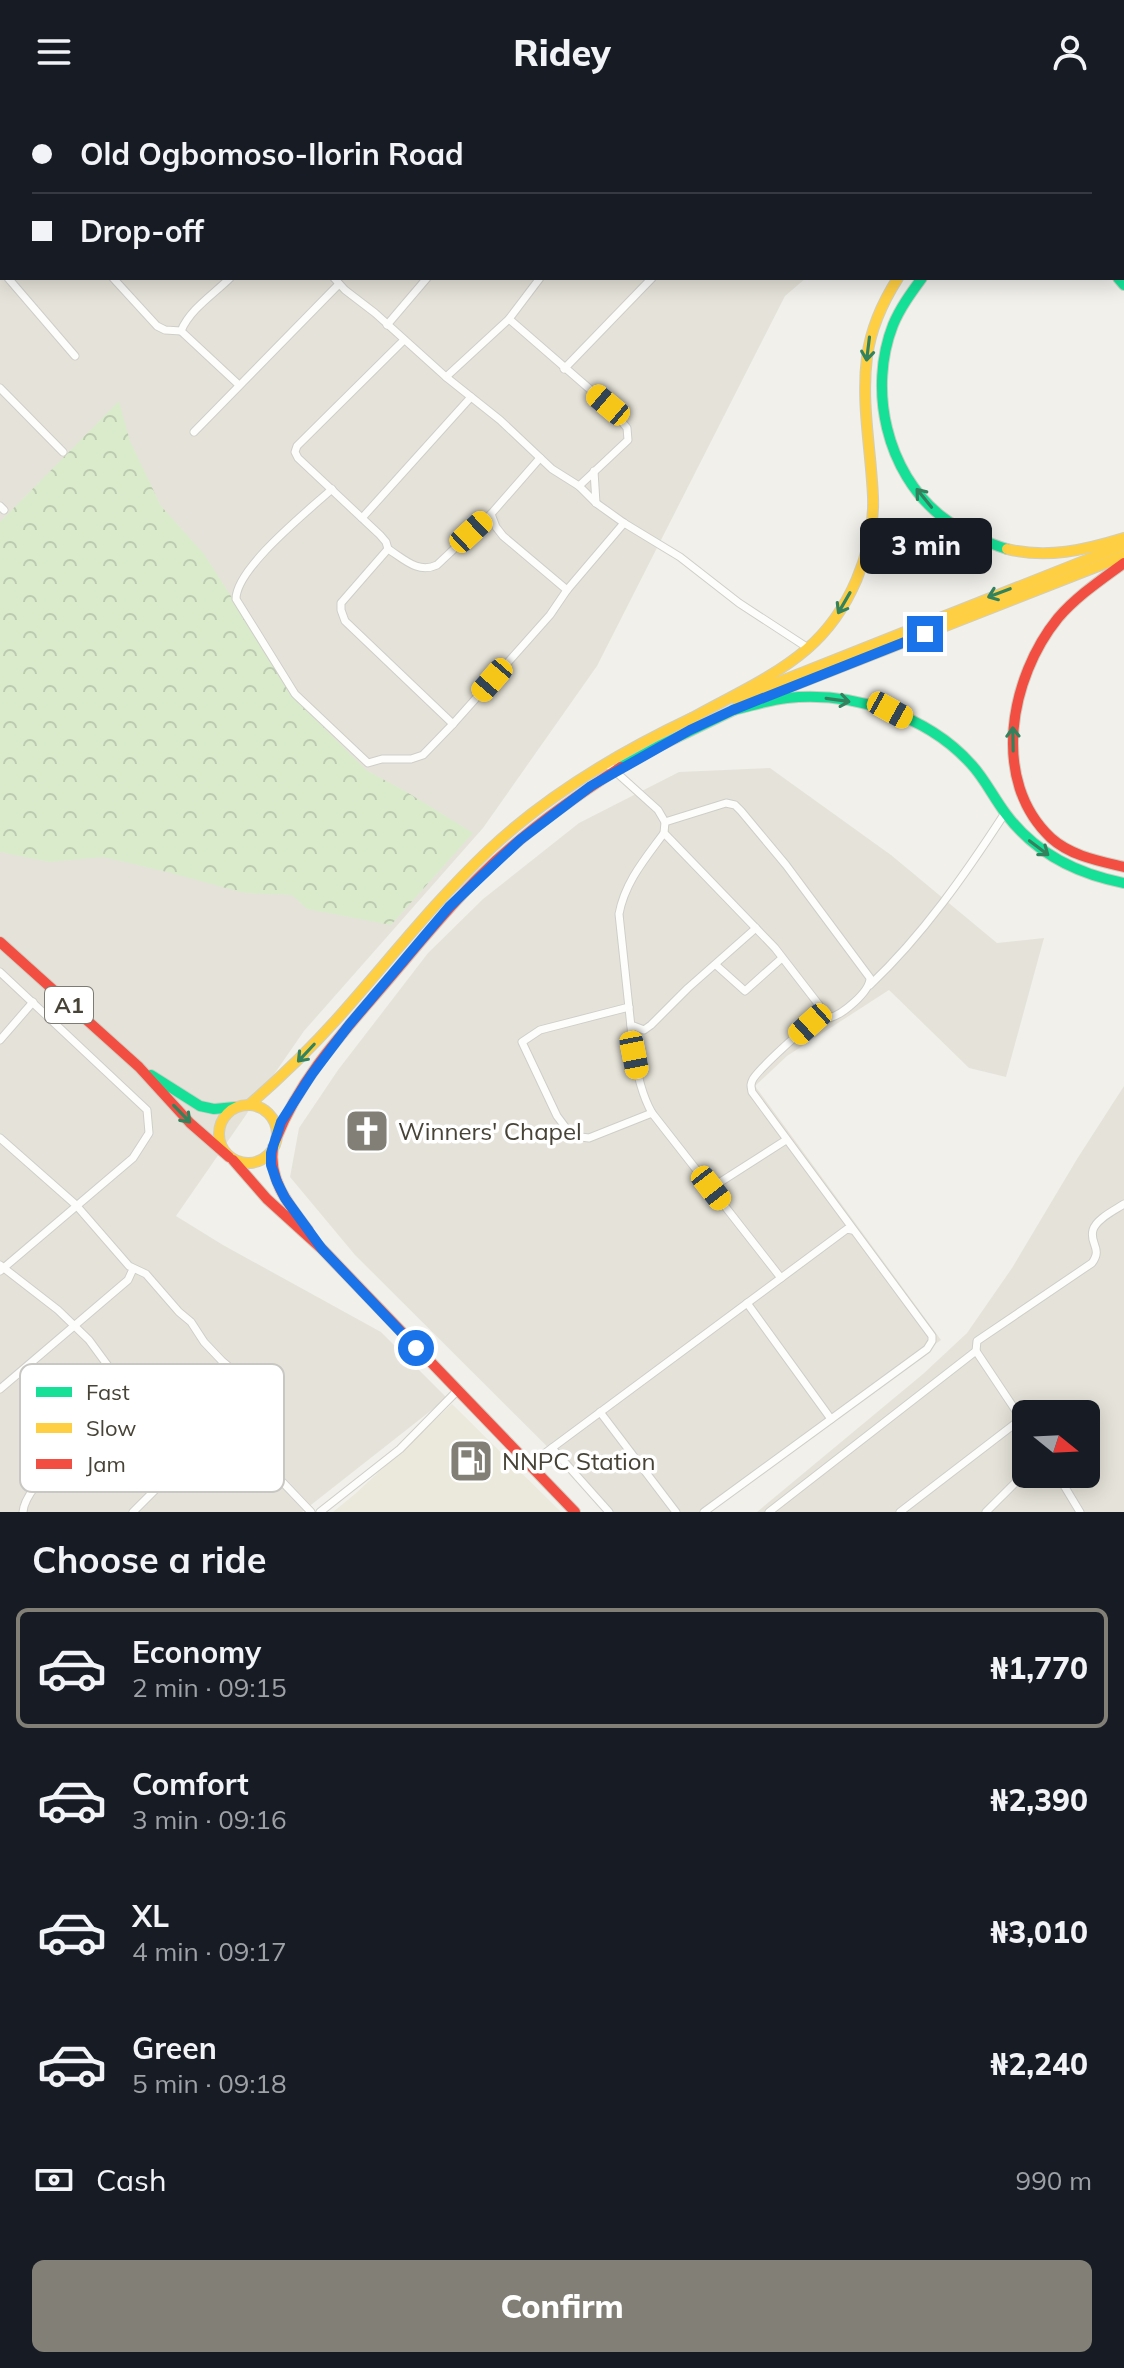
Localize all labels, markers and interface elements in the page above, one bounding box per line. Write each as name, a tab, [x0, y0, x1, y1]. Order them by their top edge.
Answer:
icon: menu	[32, 30, 76, 74]
text: Ridey	[513, 30, 611, 75]
icon: person	[1048, 30, 1092, 74]
text: Old Ogbomoso-Ilorin Road	[80, 135, 464, 173]
text: Drop-off	[80, 212, 204, 250]
one-way arrow	[860, 336, 875, 361]
car	[582, 380, 634, 430]
one-way arrow	[915, 488, 933, 509]
car	[445, 507, 497, 557]
callout: 3 min	[859, 518, 991, 574]
text: 3 min	[891, 529, 961, 562]
one-way arrow	[987, 587, 1012, 602]
one-way arrow	[836, 591, 852, 614]
route end	[907, 616, 943, 652]
car	[467, 654, 517, 706]
car	[863, 688, 917, 732]
one-way arrow	[824, 693, 850, 708]
one-way arrow	[1006, 726, 1021, 753]
one-way arrow	[1028, 839, 1049, 856]
road number: A1	[45, 987, 93, 1023]
car	[784, 999, 836, 1049]
car	[618, 1029, 650, 1081]
one-way arrow	[296, 1043, 315, 1063]
one-way arrow	[172, 1104, 191, 1123]
church icon: Winners' Chapel	[343, 1107, 391, 1155]
place label: Winners' Chapel	[398, 1116, 582, 1146]
car	[687, 1162, 735, 1214]
route start	[398, 1330, 434, 1366]
legend	[20, 1364, 284, 1492]
text: Fast	[86, 1378, 130, 1406]
north arrow	[1012, 1400, 1100, 1488]
map controls	[1012, 1400, 1100, 1488]
text: Slow	[86, 1414, 136, 1442]
fuel station icon: NNPC Station	[447, 1437, 495, 1485]
place label: NNPC Station	[502, 1446, 656, 1476]
text: Jam	[86, 1450, 126, 1478]
text: Choose a ride	[32, 1537, 266, 1582]
icon: car	[36, 1632, 108, 1704]
text: Economy	[132, 1633, 261, 1671]
text: ₦1,770	[990, 1649, 1088, 1687]
text: 2 min · 09:15	[132, 1671, 287, 1704]
icon: car	[36, 1764, 108, 1836]
text: Comfort	[132, 1765, 249, 1803]
text: ₦2,390	[990, 1781, 1088, 1819]
text: 3 min · 09:16	[132, 1803, 287, 1836]
icon: car	[36, 1896, 108, 1968]
text: XL	[132, 1897, 169, 1935]
text: ₦3,010	[990, 1913, 1088, 1951]
text: 4 min · 09:17	[132, 1935, 287, 1968]
icon: car	[36, 2028, 108, 2100]
text: Green	[132, 2029, 217, 2067]
text: ₦2,240	[990, 2045, 1088, 2083]
text: 5 min · 09:18	[132, 2067, 287, 2100]
icon: cash	[32, 2158, 76, 2202]
text: Cash	[96, 2161, 167, 2199]
text: 990 m	[1016, 2164, 1092, 2197]
button: Confirm	[32, 2260, 1092, 2352]

